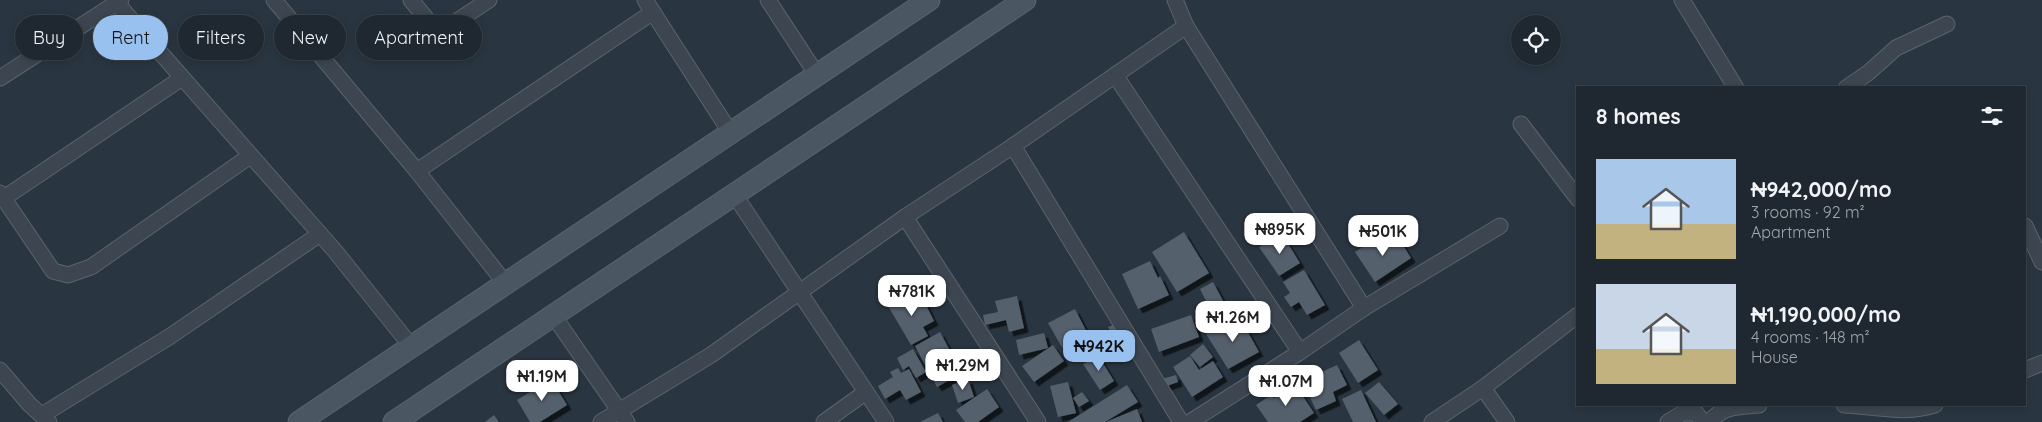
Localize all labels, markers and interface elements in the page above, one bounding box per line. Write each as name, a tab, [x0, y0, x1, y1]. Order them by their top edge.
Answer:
chip: Buy	[15, 15, 83, 60]
chip: Rent	[93, 15, 168, 60]
chip: Filters	[178, 15, 264, 60]
chip: New	[274, 15, 346, 60]
chip: Apartment	[356, 15, 482, 60]
map controls	[1511, 15, 1561, 65]
button: locate	[1511, 15, 1561, 65]
icon: filters	[1978, 102, 2006, 130]
text: 8 homes	[1596, 103, 1681, 129]
text: ₦942,000/mo	[1751, 176, 1892, 202]
icon: home	[1636, 179, 1696, 239]
text: 3 rooms · 92 m²	[1751, 202, 1865, 222]
pin: ₦895K	[1245, 212, 1315, 255]
pin: ₦501K	[1348, 214, 1418, 257]
text: ₦895K	[1255, 219, 1305, 239]
text: ₦501K	[1359, 221, 1407, 241]
text: Apartment	[1751, 222, 1831, 242]
pin: ₦781K	[877, 274, 947, 317]
text: ₦781K	[889, 281, 935, 301]
pin: ₦1.26M	[1192, 300, 1274, 343]
text: ₦1,190,000/mo	[1751, 301, 1901, 327]
icon: home	[1636, 304, 1696, 364]
text: ₦1.26M	[1206, 307, 1260, 327]
text: 4 rooms · 148 m²	[1751, 327, 1870, 347]
pin: ₦942K	[1064, 330, 1134, 372]
text: ₦942K	[1074, 336, 1124, 356]
text: House	[1751, 347, 1798, 367]
pin: ₦1.29M	[922, 348, 1004, 391]
text: ₦1.29M	[936, 355, 990, 375]
pin: ₦1.19M	[501, 360, 583, 402]
pin: ₦1.07M	[1245, 364, 1327, 407]
text: ₦1.19M	[517, 366, 567, 386]
text: ₦1.07M	[1259, 371, 1313, 391]

